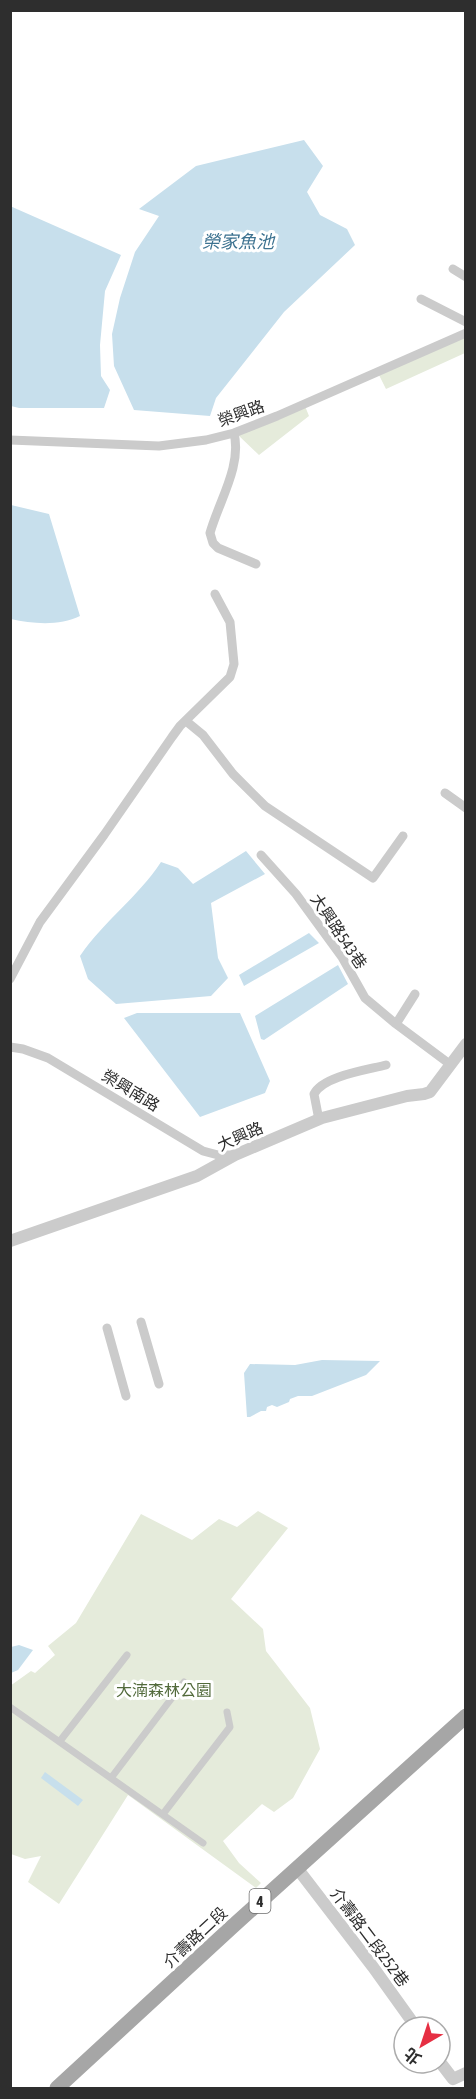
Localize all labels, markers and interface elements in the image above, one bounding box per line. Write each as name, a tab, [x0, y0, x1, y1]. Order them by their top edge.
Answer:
water label: 榮家魚池	[202, 231, 276, 252]
street label: 榮興路	[215, 396, 267, 430]
street label: 大興路543巷	[307, 890, 371, 972]
street label: 榮興南路	[99, 1066, 163, 1114]
street label: 大興路	[214, 1118, 266, 1154]
park label: 大湳森林公園	[116, 1681, 212, 1699]
street label: 介壽路二段252巷	[327, 1884, 413, 1990]
road number: 4	[250, 1889, 270, 1913]
street label: 介壽路二段	[160, 1903, 230, 1971]
north arrow	[392, 2015, 452, 2075]
text: 北	[401, 2045, 424, 2069]

